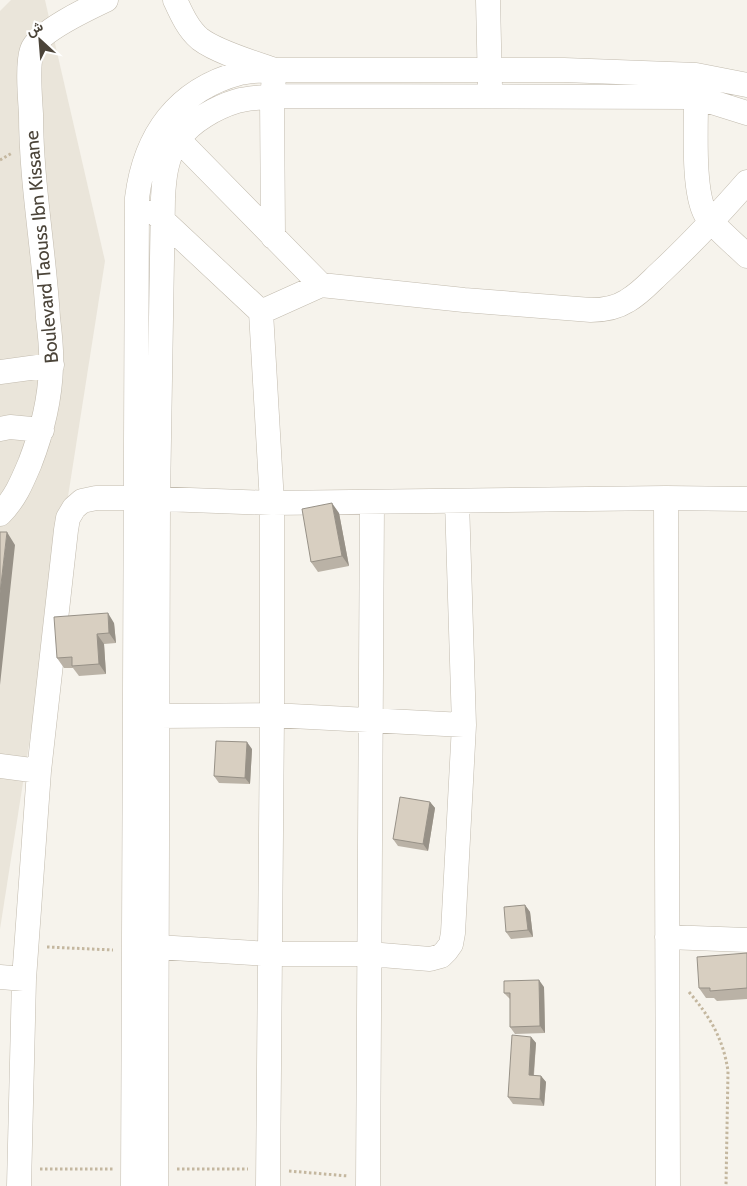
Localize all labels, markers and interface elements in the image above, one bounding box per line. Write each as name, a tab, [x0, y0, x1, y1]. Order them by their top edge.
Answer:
north arrow	[15, 15, 65, 65]
text: ش	[23, 16, 46, 40]
street label: Boulevard Taouss Ibn Kissane	[20, 129, 63, 364]

